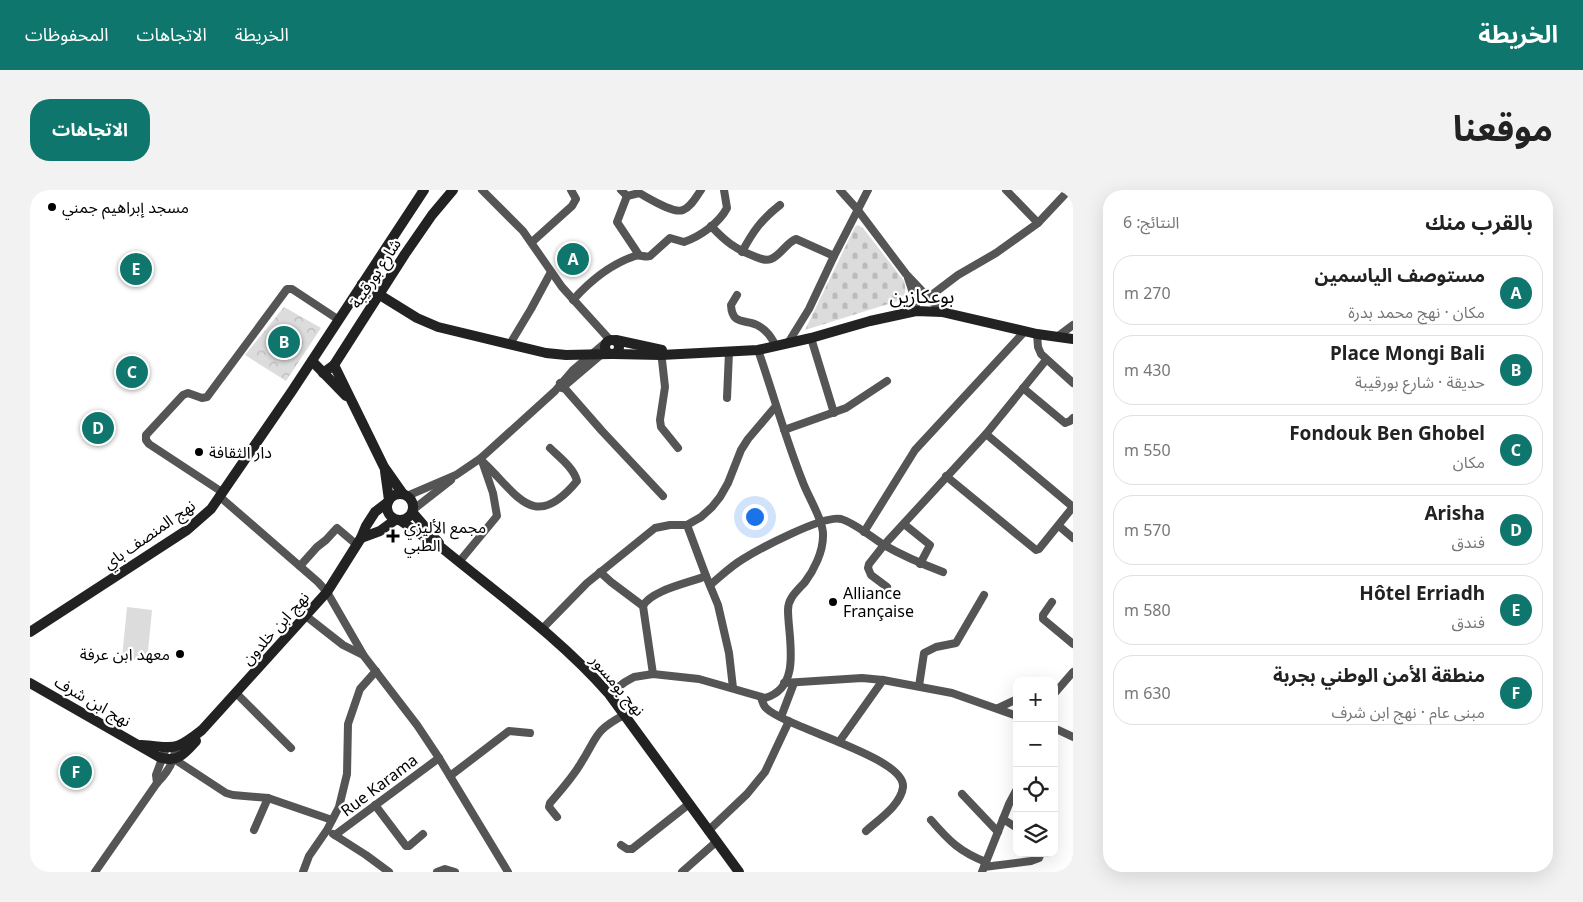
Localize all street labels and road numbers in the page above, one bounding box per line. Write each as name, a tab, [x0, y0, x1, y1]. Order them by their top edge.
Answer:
street label: شارع بورقيبة	[344, 234, 407, 313]
street label: نهج المنصف باي	[99, 494, 201, 576]
street label: نهج ابن خلدون	[236, 587, 315, 671]
street label: نهج بومسور	[584, 649, 650, 722]
street label: نهج ابن شرف	[50, 670, 135, 734]
street label: Rue Karama	[336, 749, 422, 821]

